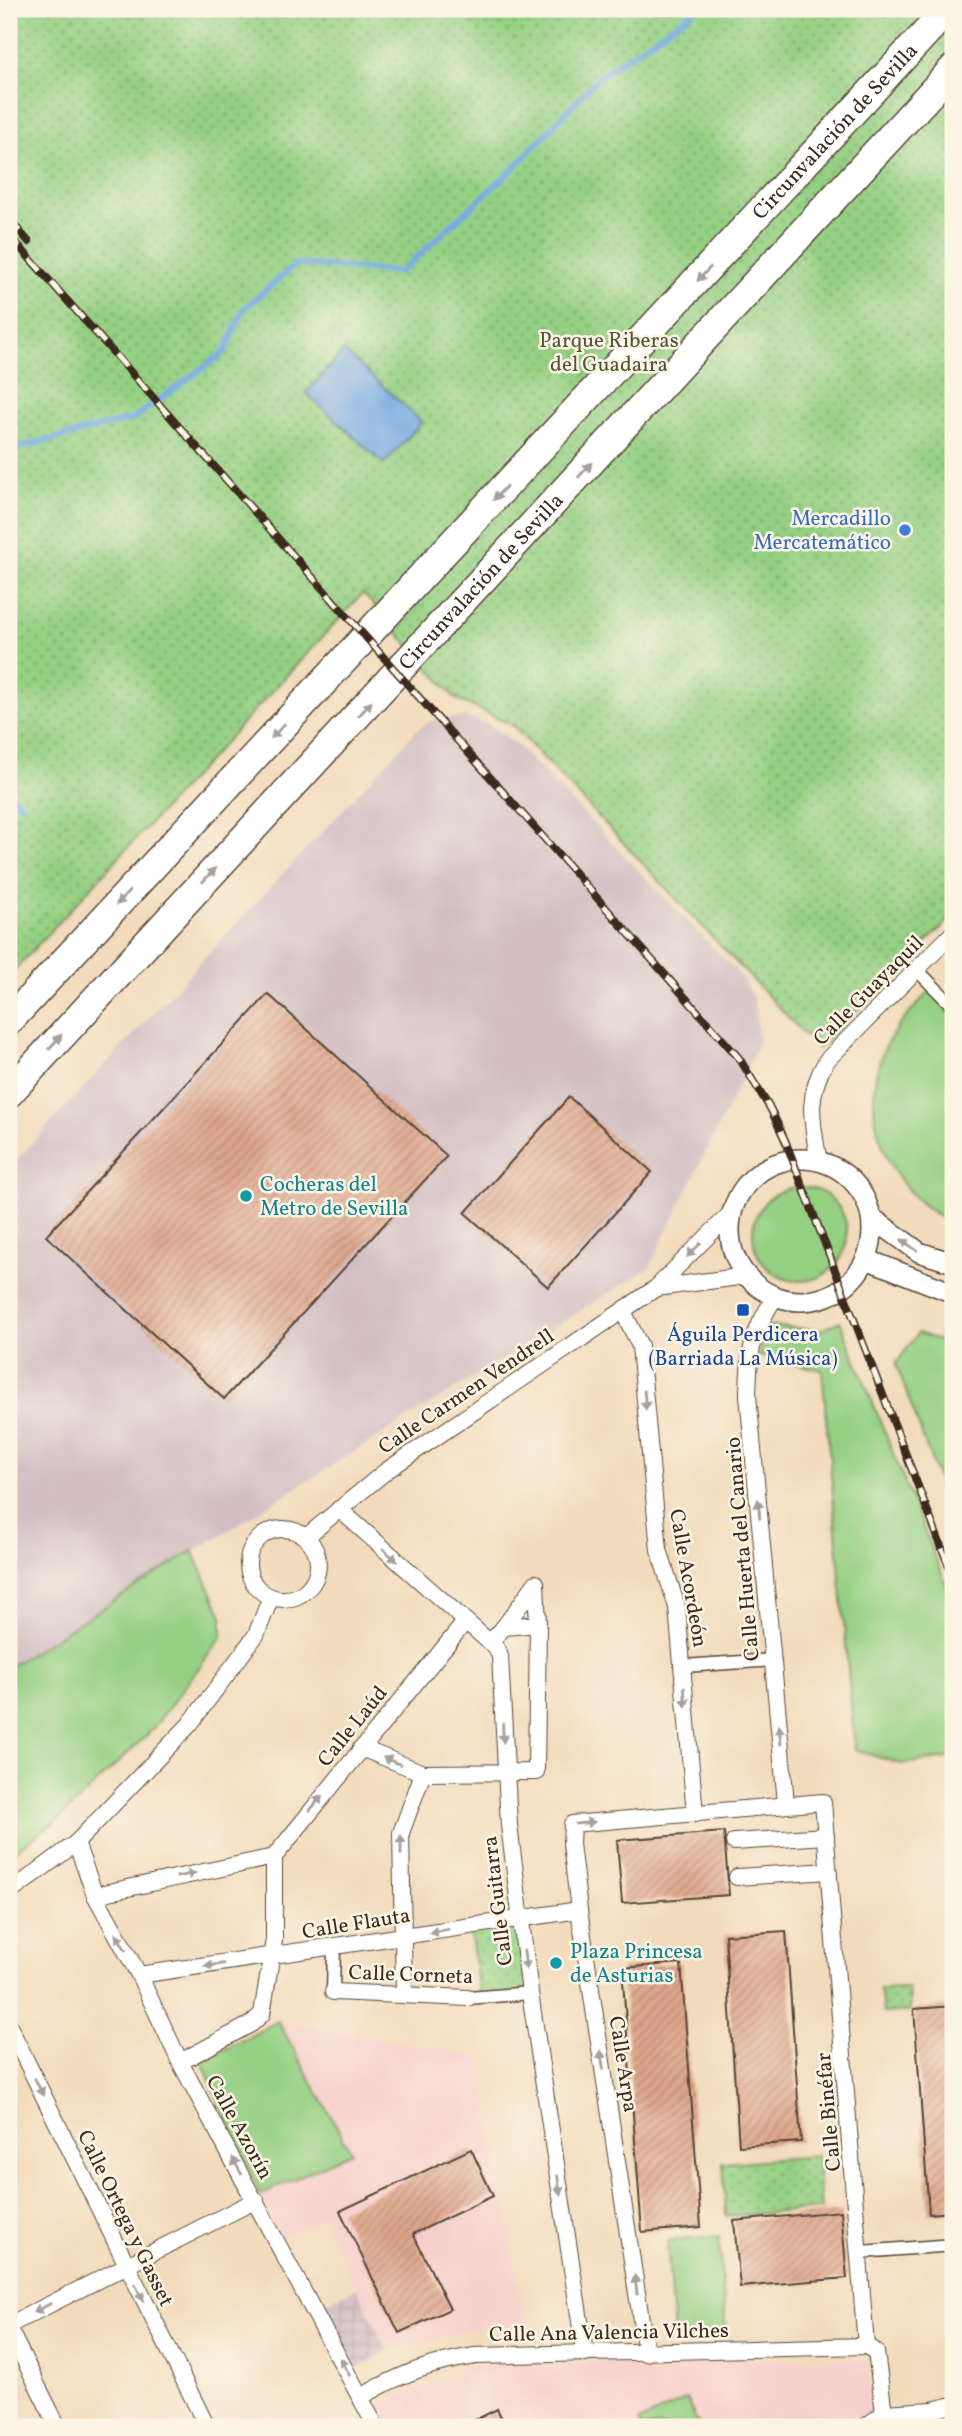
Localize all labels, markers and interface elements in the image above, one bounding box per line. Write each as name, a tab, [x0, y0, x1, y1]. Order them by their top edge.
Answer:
street label: Circunvalación de Sevilla	[746, 37, 925, 227]
one-way arrow	[696, 265, 712, 282]
park label: Parque Riberas del Guadaira	[539, 327, 679, 380]
one-way arrow	[577, 462, 593, 479]
one-way arrow	[492, 484, 508, 502]
street label: Circunvalación de Sevilla	[393, 487, 571, 677]
place label: Mercadillo Mercatemático	[753, 505, 891, 558]
marker: Mercadillo Mercatemático	[897, 522, 913, 538]
one-way arrow	[357, 700, 373, 718]
one-way arrow	[271, 722, 287, 739]
one-way arrow	[201, 867, 217, 884]
one-way arrow	[115, 889, 131, 907]
street label: Calle Guayaquil	[807, 929, 931, 1053]
one-way arrow	[47, 1033, 63, 1051]
place label: Cocheras del Metro de Sevilla	[260, 1171, 408, 1224]
marker: Cocheras del Metro de Sevilla	[238, 1188, 254, 1204]
one-way arrow	[900, 1238, 919, 1252]
one-way arrow	[686, 1241, 703, 1257]
marker: Águila Perdicera (Barriada La Música)	[735, 1302, 751, 1318]
place label: Águila Perdicera (Barriada La Música)	[648, 1321, 838, 1374]
street label: Calle Carmen Vendrell	[373, 1322, 561, 1462]
one-way arrow	[640, 1389, 651, 1411]
street label: Calle Huerta del Canario	[719, 1436, 768, 1662]
one-way arrow	[753, 1498, 764, 1520]
street label: Calle Acordeón	[661, 1507, 714, 1650]
one-way arrow	[381, 1547, 399, 1563]
street label: Calle Laúd	[311, 1680, 395, 1774]
one-way arrow	[680, 1686, 691, 1708]
one-way arrow	[498, 1722, 509, 1744]
one-way arrow	[774, 1724, 785, 1746]
one-way arrow	[381, 1755, 402, 1766]
one-way arrow	[309, 1795, 324, 1813]
one-way arrow	[574, 1817, 596, 1828]
one-way arrow	[395, 1833, 407, 1855]
street label: Calle Guitarra	[476, 1834, 521, 1967]
one-way arrow	[175, 1870, 197, 1881]
street label: Calle Flauta	[300, 1902, 412, 1947]
one-way arrow	[428, 1925, 450, 1936]
one-way arrow	[116, 1932, 128, 1952]
place label: Plaza Princesa de Asturias	[570, 1938, 703, 1991]
one-way arrow	[520, 1949, 531, 1971]
marker: Plaza Princesa de Asturias	[548, 1955, 564, 1971]
street label: Calle Corneta	[348, 1959, 474, 1992]
one-way arrow	[203, 1960, 225, 1971]
street label: Calle Arpa	[601, 2014, 644, 2114]
one-way arrow	[597, 2049, 608, 2071]
street label: Calle Binéfar	[810, 2051, 849, 2173]
street label: Calle Azorín	[198, 2070, 279, 2185]
one-way arrow	[33, 2077, 44, 2097]
street label: Calle Ortega y Gasset	[69, 2126, 180, 2312]
one-way arrow	[231, 2156, 243, 2176]
one-way arrow	[554, 2174, 565, 2196]
one-way arrow	[631, 2274, 642, 2296]
one-way arrow	[134, 2282, 145, 2302]
one-way arrow	[32, 2302, 52, 2313]
street label: Calle Ana Valencia Vilches	[489, 2317, 729, 2350]
one-way arrow	[339, 2356, 351, 2376]

